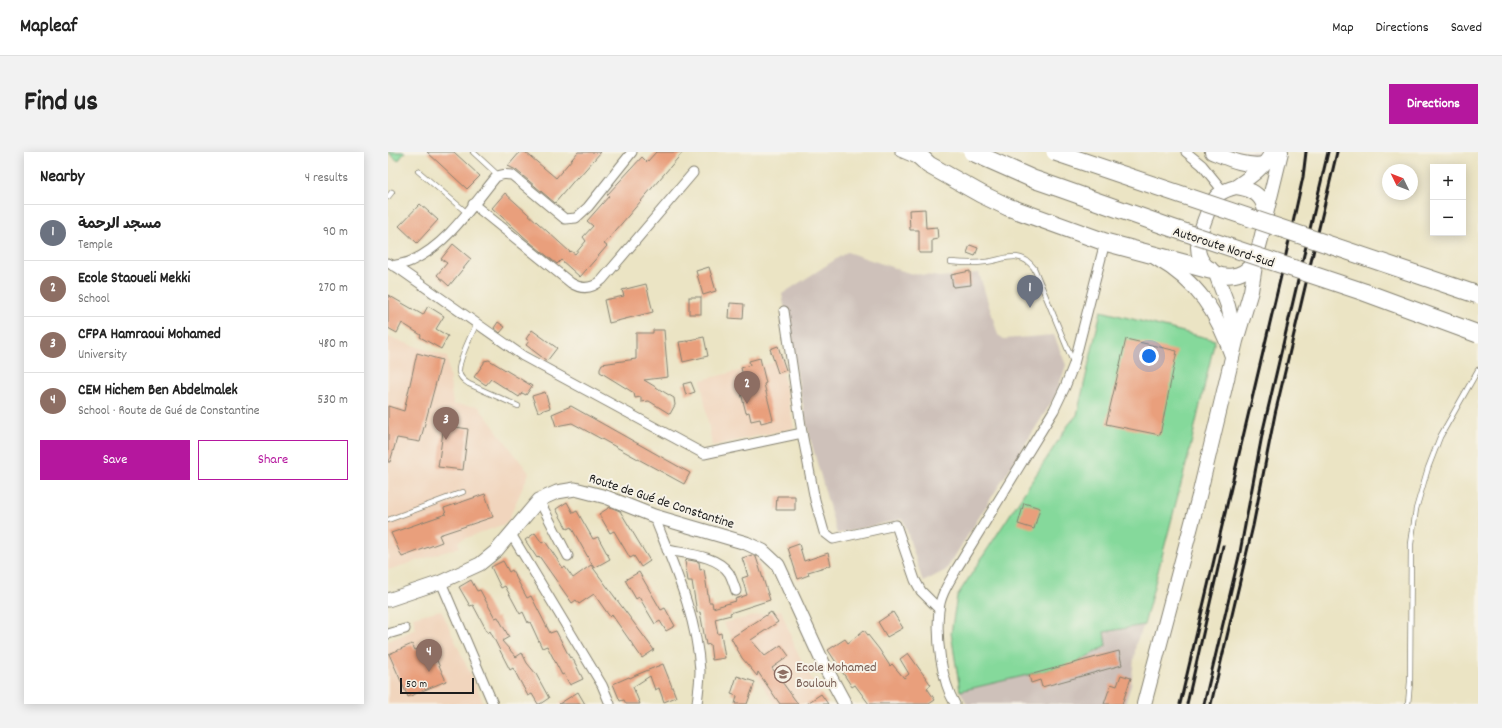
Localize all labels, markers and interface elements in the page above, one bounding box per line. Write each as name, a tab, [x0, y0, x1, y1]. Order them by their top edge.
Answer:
text: Mapleaf	[20, 14, 77, 41]
text: Map	[1332, 18, 1354, 38]
text: Directions	[1376, 18, 1429, 38]
text: Saved	[1451, 18, 1482, 38]
text: Find us	[24, 84, 98, 124]
button: Directions	[1389, 84, 1478, 124]
north arrow	[1382, 164, 1418, 200]
map controls	[1430, 164, 1466, 236]
button: +	[1430, 164, 1466, 200]
text: Nearby	[40, 166, 84, 190]
text: 4 results	[305, 169, 348, 188]
button: −	[1430, 200, 1466, 236]
text: مسجد الرحمة	[78, 214, 161, 236]
street label: Autoroute Nord-Sud	[1170, 222, 1277, 274]
text: 1	[52, 223, 54, 242]
text: 90 m	[323, 223, 348, 242]
text: Temple	[78, 236, 113, 255]
text: Ecole Staoueli Mekki	[78, 268, 190, 290]
pin: 1	[1017, 275, 1043, 308]
text: 2	[50, 279, 56, 298]
text: 270 m	[318, 279, 348, 298]
text: School	[78, 290, 110, 309]
text: CFPA Hamraoui Mohamed	[78, 324, 221, 346]
text: 3	[50, 335, 56, 354]
text: 480 m	[318, 335, 348, 354]
text: University	[78, 346, 127, 365]
your location	[1139, 346, 1159, 366]
pin: 2	[734, 371, 760, 404]
text: CEM Hichem Ben Abdelmalek	[78, 380, 238, 402]
text: 4	[50, 391, 56, 410]
text: 530 m	[317, 391, 348, 410]
text: School · Route de Gué de Constantine	[78, 402, 260, 421]
pin: 3	[433, 407, 459, 440]
button: Save	[40, 440, 190, 480]
button: Share	[198, 440, 348, 480]
street label: Route de Gué de Constantine	[586, 469, 737, 535]
pin: 4	[416, 639, 442, 672]
place label: Ecole Mohamed Boulouh	[796, 658, 877, 694]
school or university icon: Ecole Mohamed Boulouh	[773, 664, 793, 684]
scale bar	[400, 676, 474, 695]
text: 50 m	[406, 677, 427, 693]

